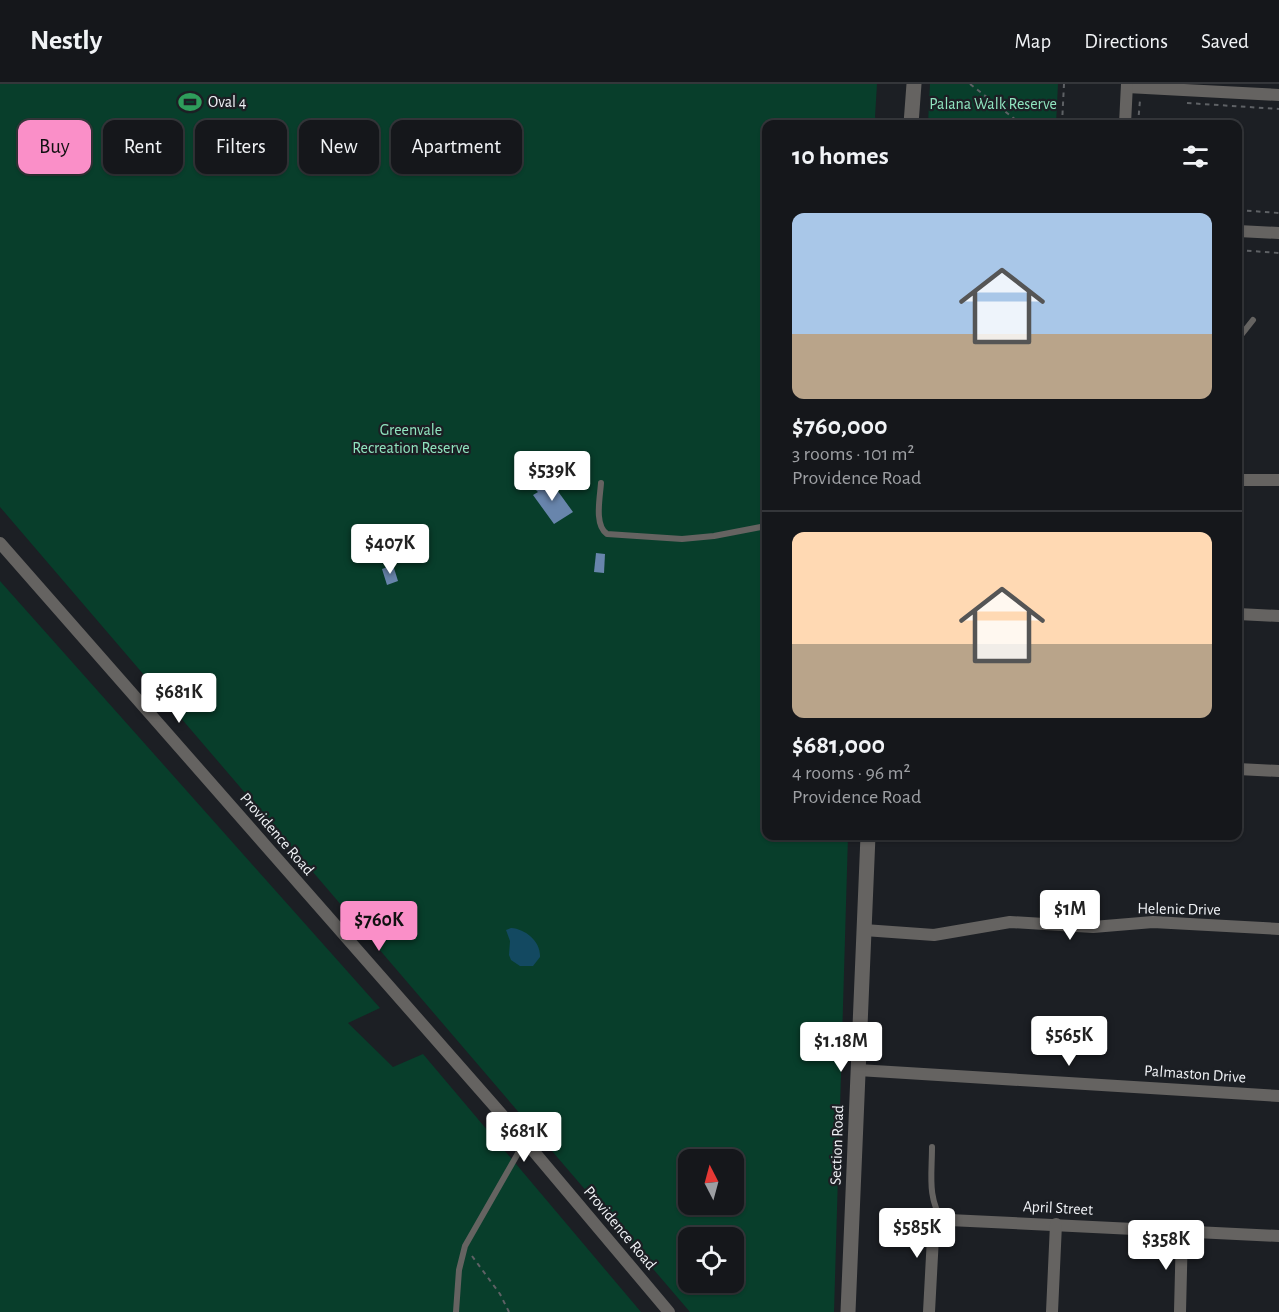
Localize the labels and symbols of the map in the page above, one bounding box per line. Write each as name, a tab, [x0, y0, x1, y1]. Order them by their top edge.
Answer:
sports icon: Oval 4	[177, 89, 203, 115]
place label: Oval 4	[208, 94, 247, 110]
park label: Palana Walk Reserve	[929, 96, 1057, 112]
park label: Greenvale Recreation Reserve	[352, 422, 470, 456]
pin: $539K	[510, 451, 594, 502]
pin: $407K	[348, 524, 432, 575]
pin: $681K	[137, 673, 221, 724]
street label: Providence Road	[237, 790, 317, 878]
pin: $1M	[1041, 890, 1099, 941]
street label: Helenic Drive	[1137, 900, 1221, 918]
pin: $760K	[337, 901, 421, 952]
pin: $565K	[1027, 1016, 1111, 1067]
pin: $1.18M	[792, 1022, 890, 1073]
street label: Palmaston Drive	[1144, 1062, 1246, 1086]
street label: Section Road	[828, 1105, 846, 1185]
pin: $681K	[482, 1112, 566, 1163]
north arrow	[678, 1149, 744, 1215]
street label: Providence Road	[581, 1183, 659, 1273]
street label: April Street	[1023, 1198, 1093, 1218]
pin: $585K	[875, 1208, 959, 1259]
pin: $358K	[1124, 1220, 1208, 1271]

